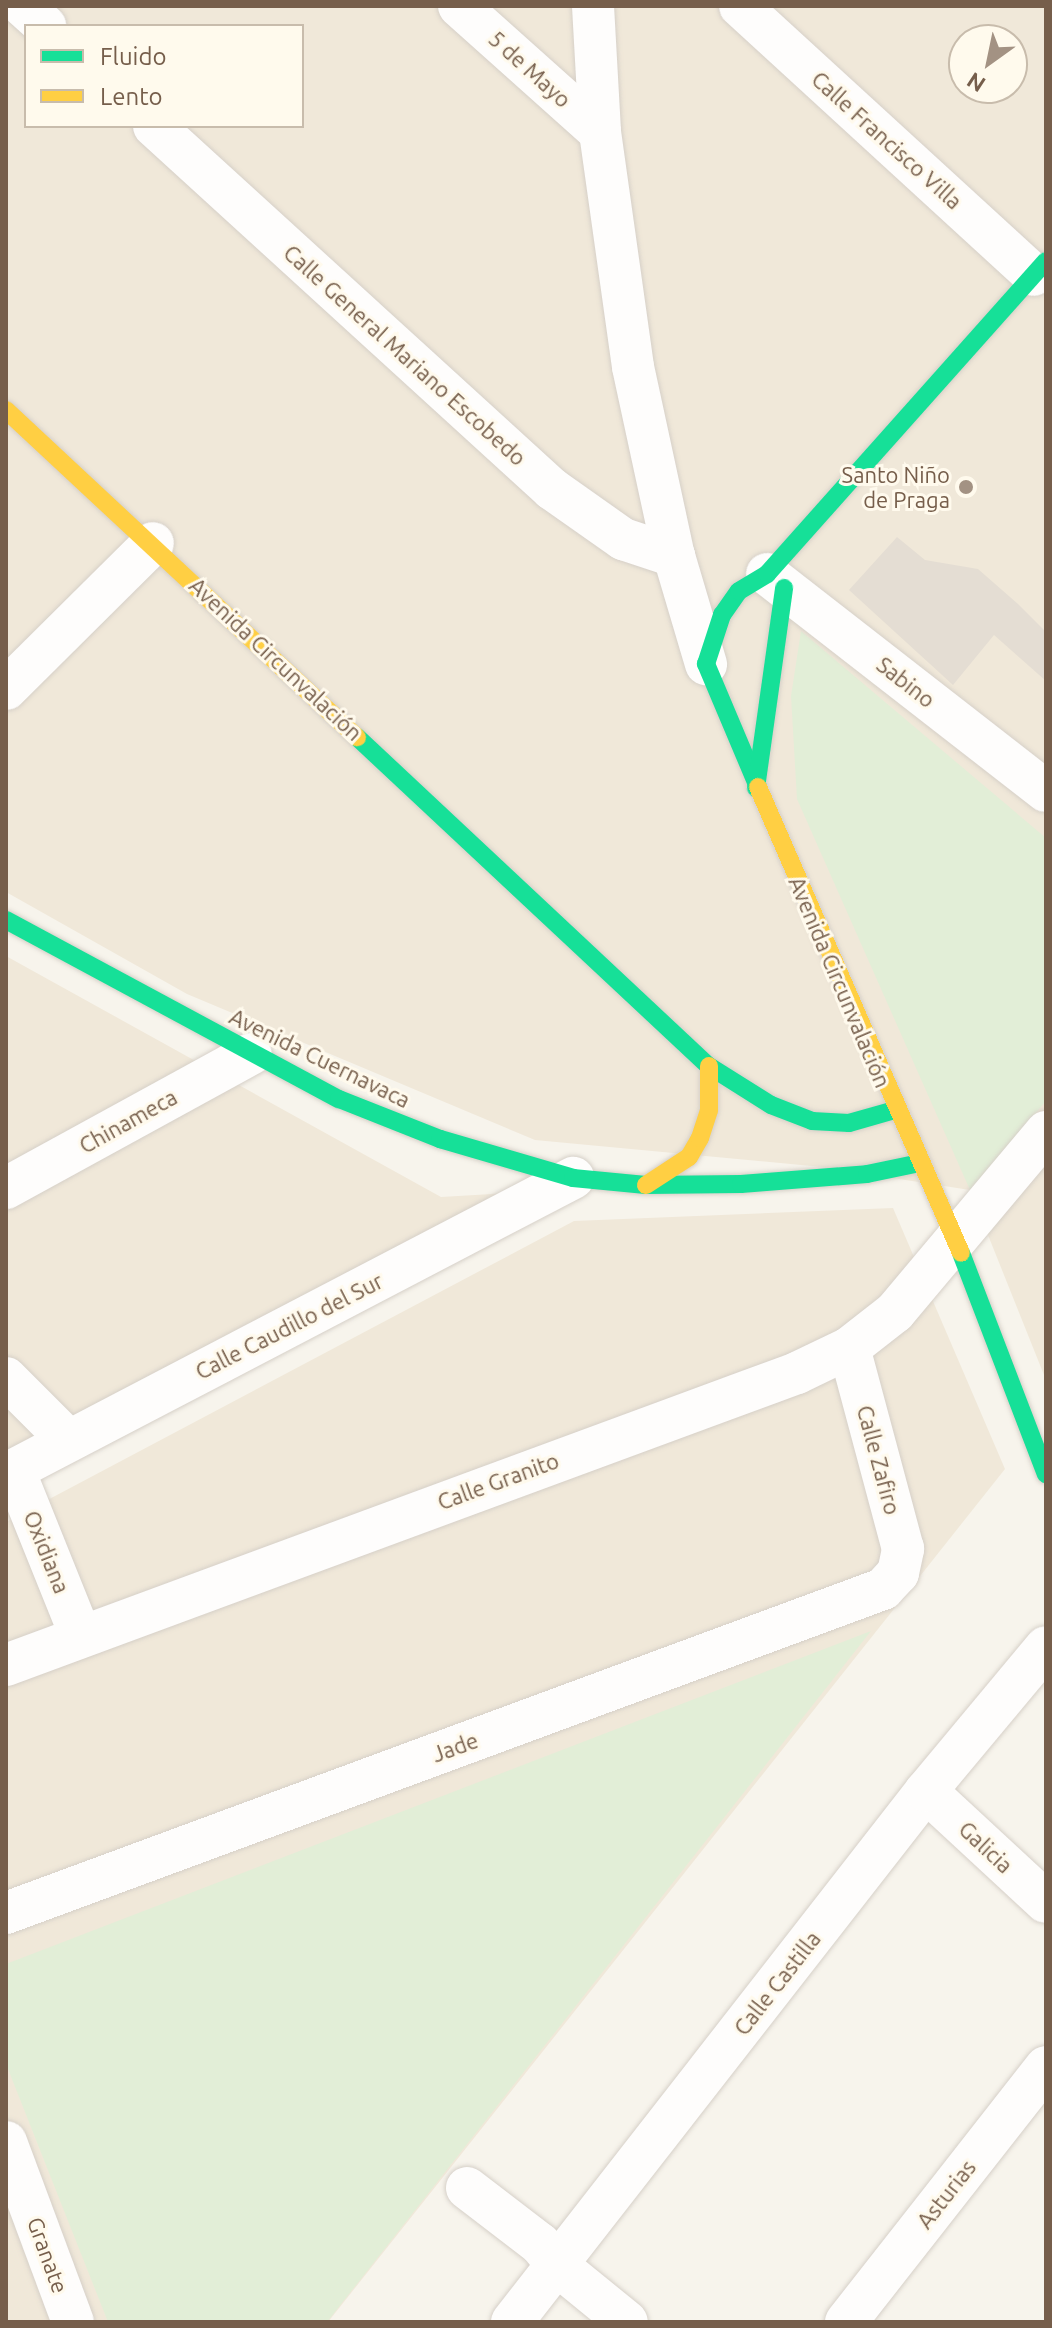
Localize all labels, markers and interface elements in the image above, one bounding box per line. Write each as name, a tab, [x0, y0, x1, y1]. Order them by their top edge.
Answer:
legend	[24, 24, 304, 128]
north arrow	[948, 24, 1028, 104]
street label: 5 de Mayo	[484, 25, 576, 113]
text: Fluido	[100, 43, 167, 70]
street label: Calle Francisco Villa	[806, 66, 968, 214]
text: N	[962, 68, 989, 98]
text: Lento	[100, 83, 163, 110]
street label: Calle General Mariano Escobedo	[278, 239, 532, 471]
place label: Santo Niño de Praga	[842, 461, 950, 512]
marker: Santo Niño de Praga	[957, 478, 975, 496]
street label: Avenida Circunvalación	[184, 572, 368, 746]
street label: Sabino	[872, 651, 940, 713]
street label: Avenida Circunvalación	[784, 873, 896, 1091]
street label: Avenida Cuernavaca	[225, 1003, 415, 1113]
street label: Chinameca	[74, 1083, 182, 1159]
street label: Calle Caudillo del Sur	[191, 1267, 387, 1385]
street label: Calle Zafiro	[852, 1402, 906, 1518]
street label: Calle Granito	[434, 1447, 562, 1515]
street label: Oxidiana	[18, 1507, 76, 1597]
street label: Jade	[428, 1727, 482, 1767]
street label: Galicia	[954, 1816, 1018, 1878]
street label: Calle Castilla	[728, 1926, 826, 2040]
street label: Asturias	[911, 2154, 981, 2234]
street label: Granate	[22, 2213, 74, 2297]

